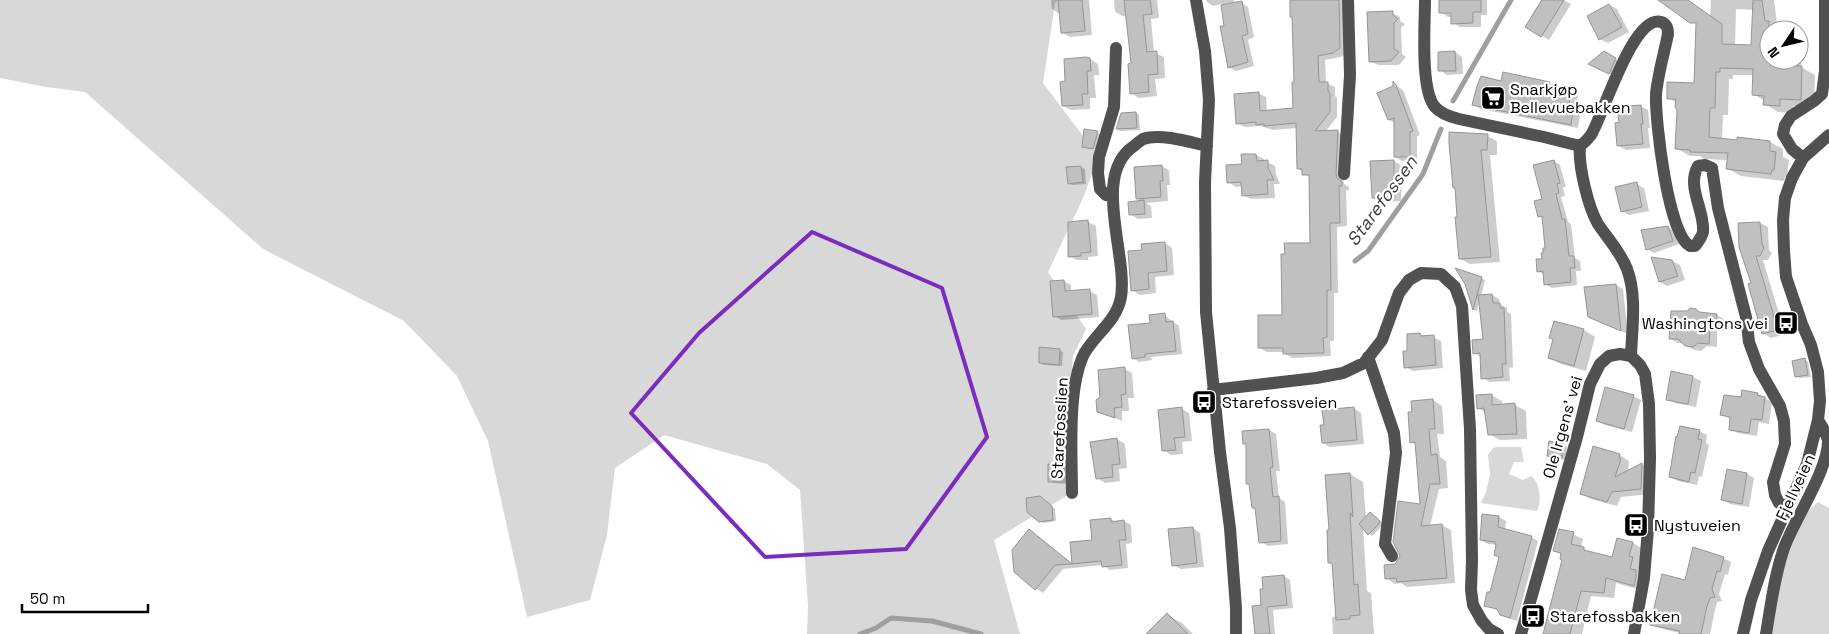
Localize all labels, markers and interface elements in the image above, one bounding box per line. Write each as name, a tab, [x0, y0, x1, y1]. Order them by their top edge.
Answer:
north arrow	[1759, 20, 1809, 70]
text: N	[1763, 43, 1783, 61]
place label: Snarkjøp Bellevuebakken	[1510, 79, 1631, 118]
supermarket icon: Snarkjøp Bellevuebakken	[1480, 85, 1506, 111]
water label: Starefossen	[1341, 150, 1423, 250]
bus stop icon: Washingtons vei	[1773, 310, 1799, 336]
place label: Washingtons vei	[1642, 313, 1768, 334]
street label: Ole Irgens' vei	[1538, 374, 1587, 481]
street label: Starefosslien	[1046, 377, 1073, 479]
bus stop icon: Starefossveien	[1191, 389, 1217, 415]
place label: Starefossveien	[1222, 392, 1337, 413]
street label: Fjellveien	[1771, 451, 1820, 524]
bus stop icon: Nystuveien	[1623, 512, 1649, 538]
place label: Nystuveien	[1654, 515, 1741, 536]
scale bar	[22, 582, 149, 614]
text: 50 m	[30, 589, 65, 608]
bus stop icon: Starefossbakken	[1520, 603, 1546, 629]
place label: Starefossbakken	[1550, 606, 1680, 627]

